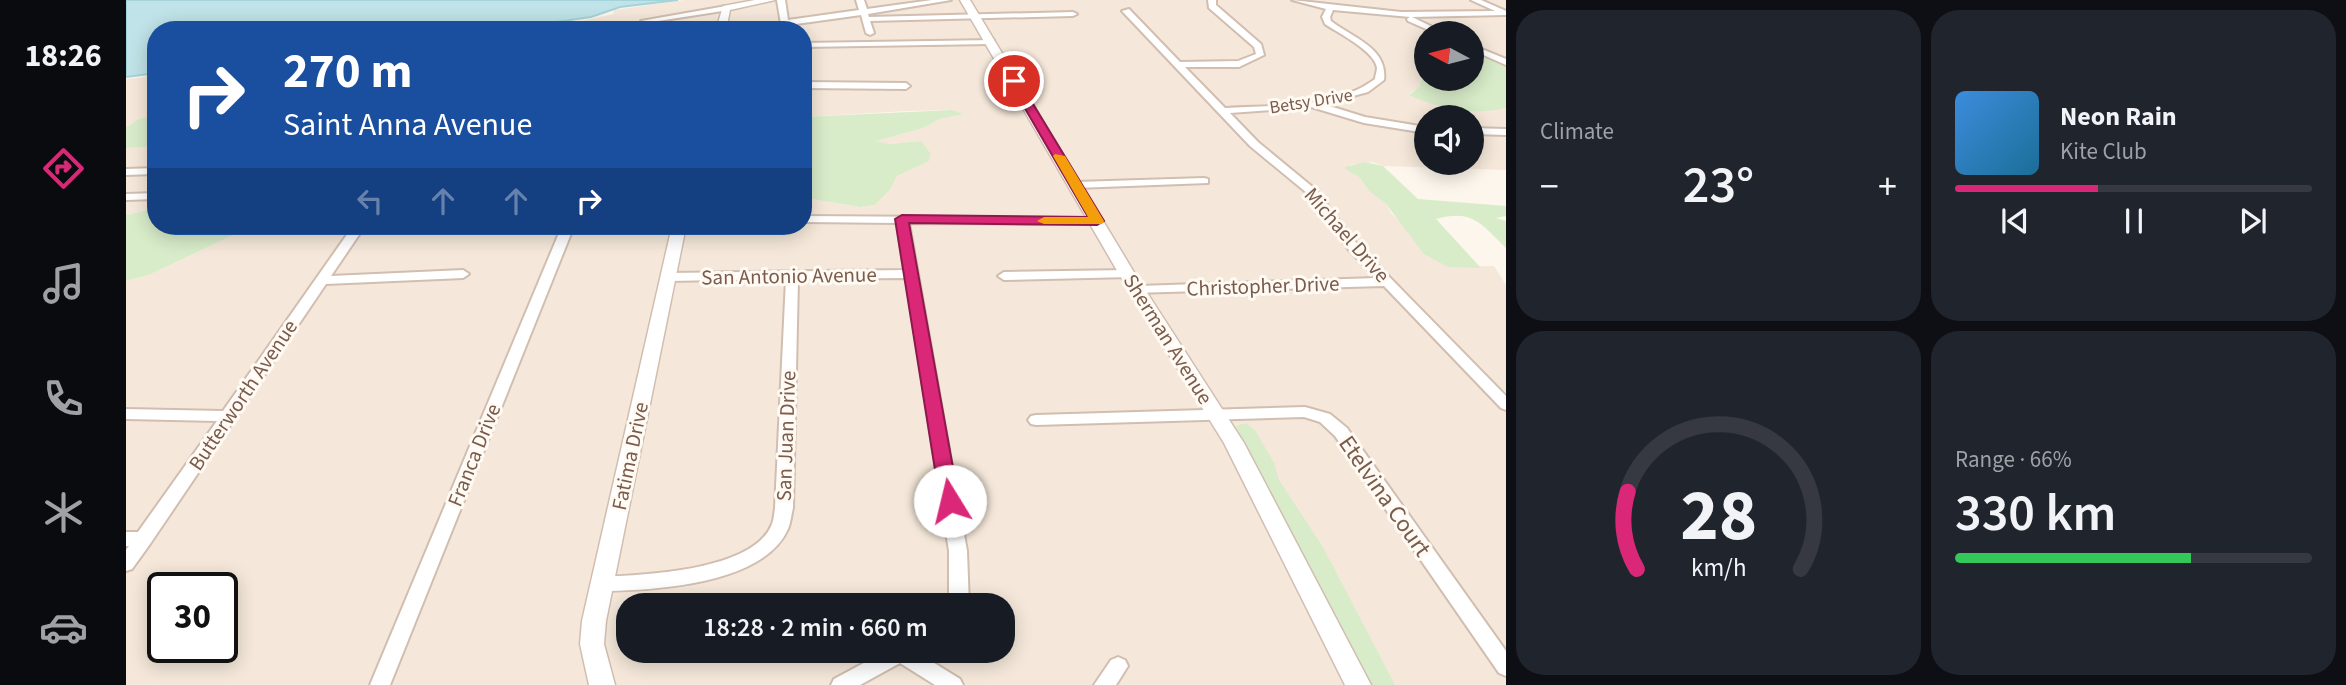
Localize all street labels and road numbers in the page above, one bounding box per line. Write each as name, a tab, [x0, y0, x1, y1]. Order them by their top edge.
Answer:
street label: Betsy Drive	[1268, 83, 1354, 120]
street label: Michael Drive	[1297, 181, 1397, 289]
street label: San Antonio Avenue	[701, 259, 877, 293]
street label: Sherman Avenue	[1116, 268, 1220, 410]
street label: Christopher Drive	[1186, 268, 1340, 304]
street label: Butterworth Avenue	[181, 313, 305, 477]
street label: San Juan Drive	[769, 370, 803, 502]
street label: Franca Drive	[440, 399, 508, 511]
street label: Fatima Drive	[604, 399, 656, 513]
street label: Etelvina Court	[1330, 428, 1439, 564]

